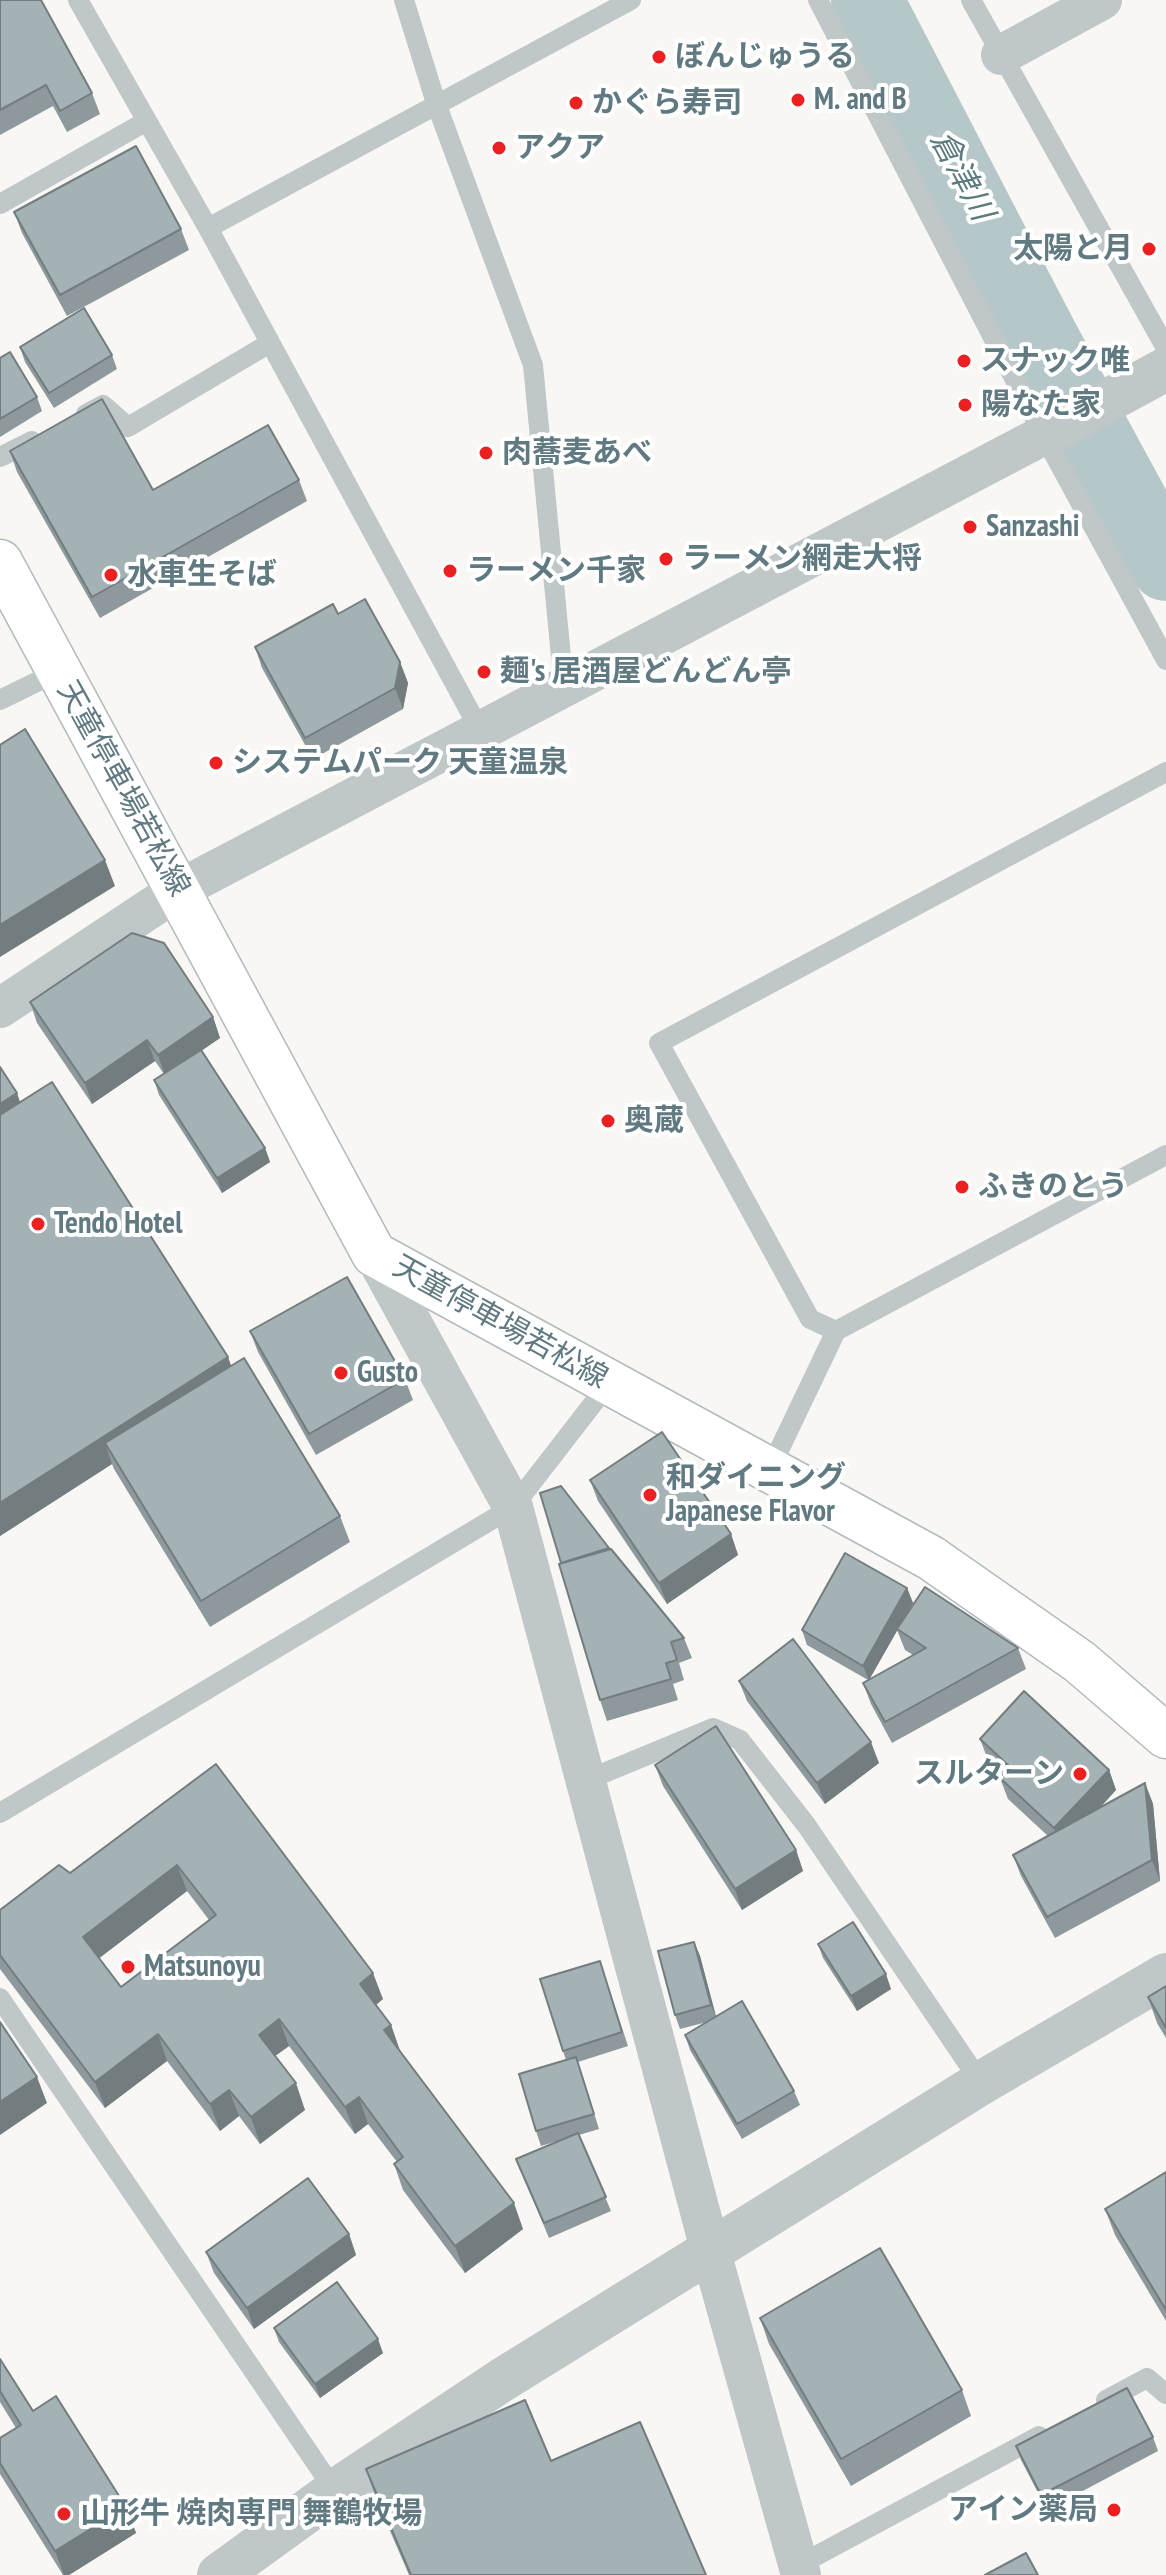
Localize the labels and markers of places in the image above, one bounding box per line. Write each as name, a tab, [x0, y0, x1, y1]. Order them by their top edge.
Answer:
place label: ぼんじゅうる	[675, 39, 855, 75]
marker: ぼんじゅうる	[650, 48, 668, 66]
place label: M. and B	[814, 82, 906, 118]
place label: かぐら寿司	[592, 85, 742, 121]
marker: M. and B	[789, 91, 807, 109]
marker: かぐら寿司	[567, 94, 585, 112]
place label: アクア	[515, 130, 605, 166]
marker: アクア	[490, 139, 508, 157]
place label: 太陽と月	[1013, 231, 1133, 267]
marker: 太陽と月	[1140, 240, 1158, 258]
place label: スナック唯	[980, 343, 1130, 379]
marker: スナック唯	[955, 352, 973, 370]
place label: 陽なた家	[981, 387, 1101, 423]
marker: 陽なた家	[956, 396, 974, 414]
place label: 肉蕎麦あべ	[502, 435, 652, 471]
marker: 肉蕎麦あべ	[477, 444, 495, 462]
place label: Sanzashi	[986, 509, 1080, 545]
marker: Sanzashi	[961, 518, 979, 536]
place label: ラーメン網走大将	[682, 541, 922, 577]
marker: ラーメン網走大将	[657, 550, 675, 568]
place label: ラーメン千家	[466, 553, 646, 589]
place label: 水車生そば	[127, 557, 277, 593]
marker: ラーメン千家	[441, 562, 459, 580]
marker: 水車生そば	[102, 566, 120, 584]
place label: 麺's 居酒屋どんどん亭	[500, 654, 791, 690]
marker: 麺's 居酒屋どんどん亭	[475, 663, 493, 681]
place label: システムパーク 天童温泉	[232, 745, 568, 781]
marker: システムパーク 天童温泉	[207, 754, 225, 772]
place label: 奥蔵	[624, 1103, 684, 1139]
marker: 奥蔵	[599, 1112, 617, 1130]
place label: ふきのとう	[978, 1169, 1128, 1205]
marker: ふきのとう	[953, 1178, 971, 1196]
place label: Tendo Hotel	[54, 1206, 182, 1242]
marker: Tendo Hotel	[29, 1215, 47, 1233]
place label: Gusto	[357, 1355, 418, 1391]
marker: Gusto	[332, 1364, 350, 1382]
place label: 和ダイニング Japanese Flavor	[666, 1460, 846, 1530]
marker: 和ダイニング Japanese Flavor	[641, 1486, 659, 1504]
place label: スルターン	[914, 1756, 1064, 1792]
marker: スルターン	[1071, 1765, 1089, 1783]
place label: Matsunoyu	[144, 1949, 261, 1985]
marker: Matsunoyu	[119, 1958, 137, 1976]
place label: アイン薬局	[948, 2492, 1098, 2528]
place label: 山形牛 焼肉専門 舞鶴牧場	[80, 2496, 422, 2532]
marker: アイン薬局	[1105, 2501, 1123, 2519]
marker: 山形牛 焼肉専門 舞鶴牧場	[55, 2505, 73, 2523]

